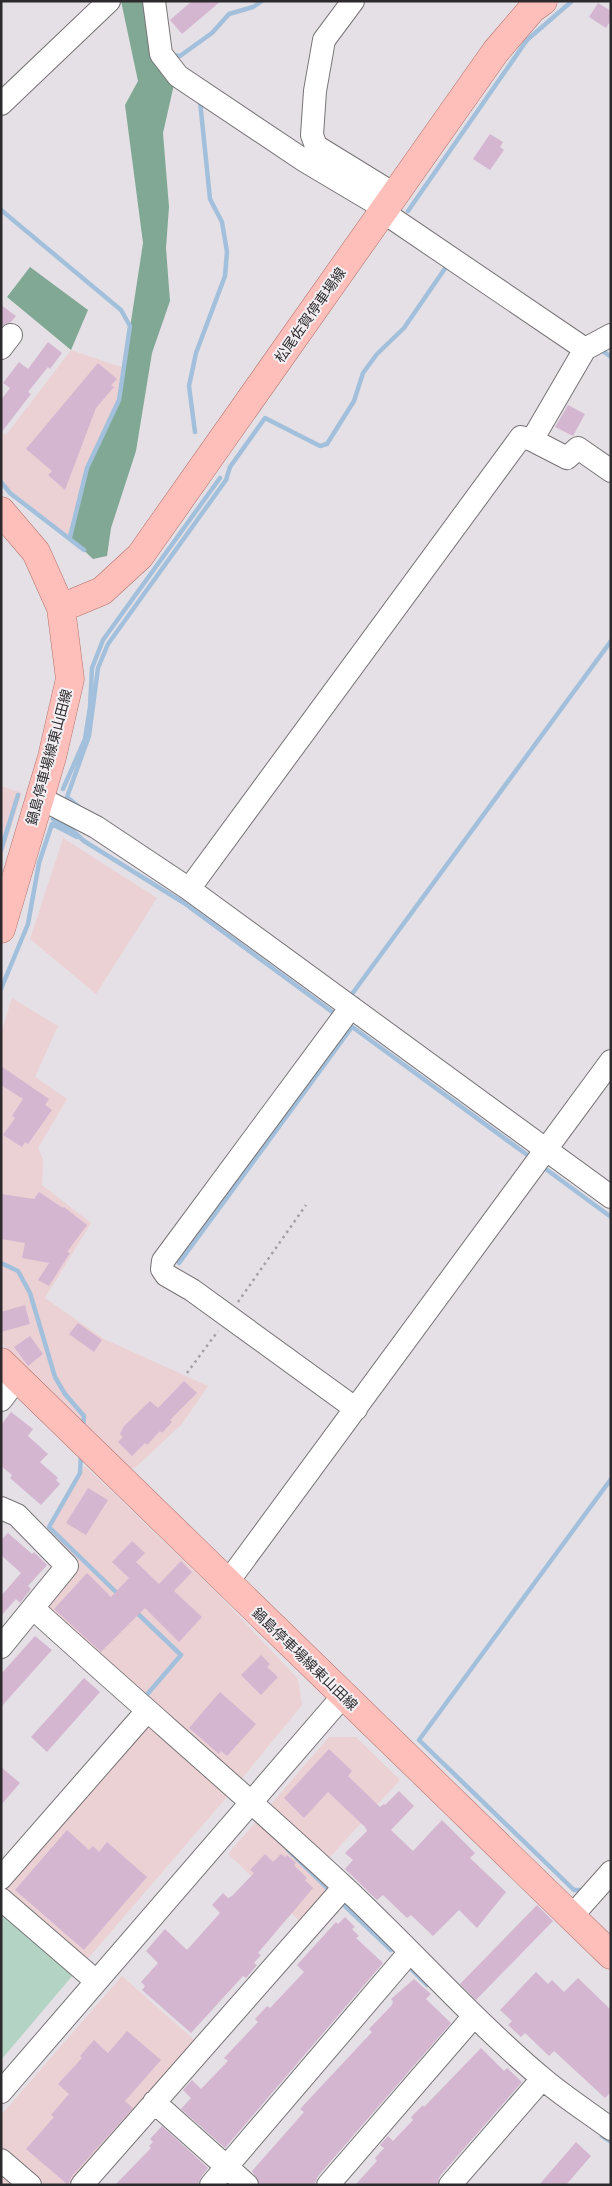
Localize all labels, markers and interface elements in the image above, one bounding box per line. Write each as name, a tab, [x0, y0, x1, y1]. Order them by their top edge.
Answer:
street label: 松尾佐賀停車場線	[271, 265, 349, 366]
street label: 鍋島停車場線東山田線	[23, 687, 76, 827]
street label: 鍋島停車場線東山田線	[248, 1605, 361, 1714]

